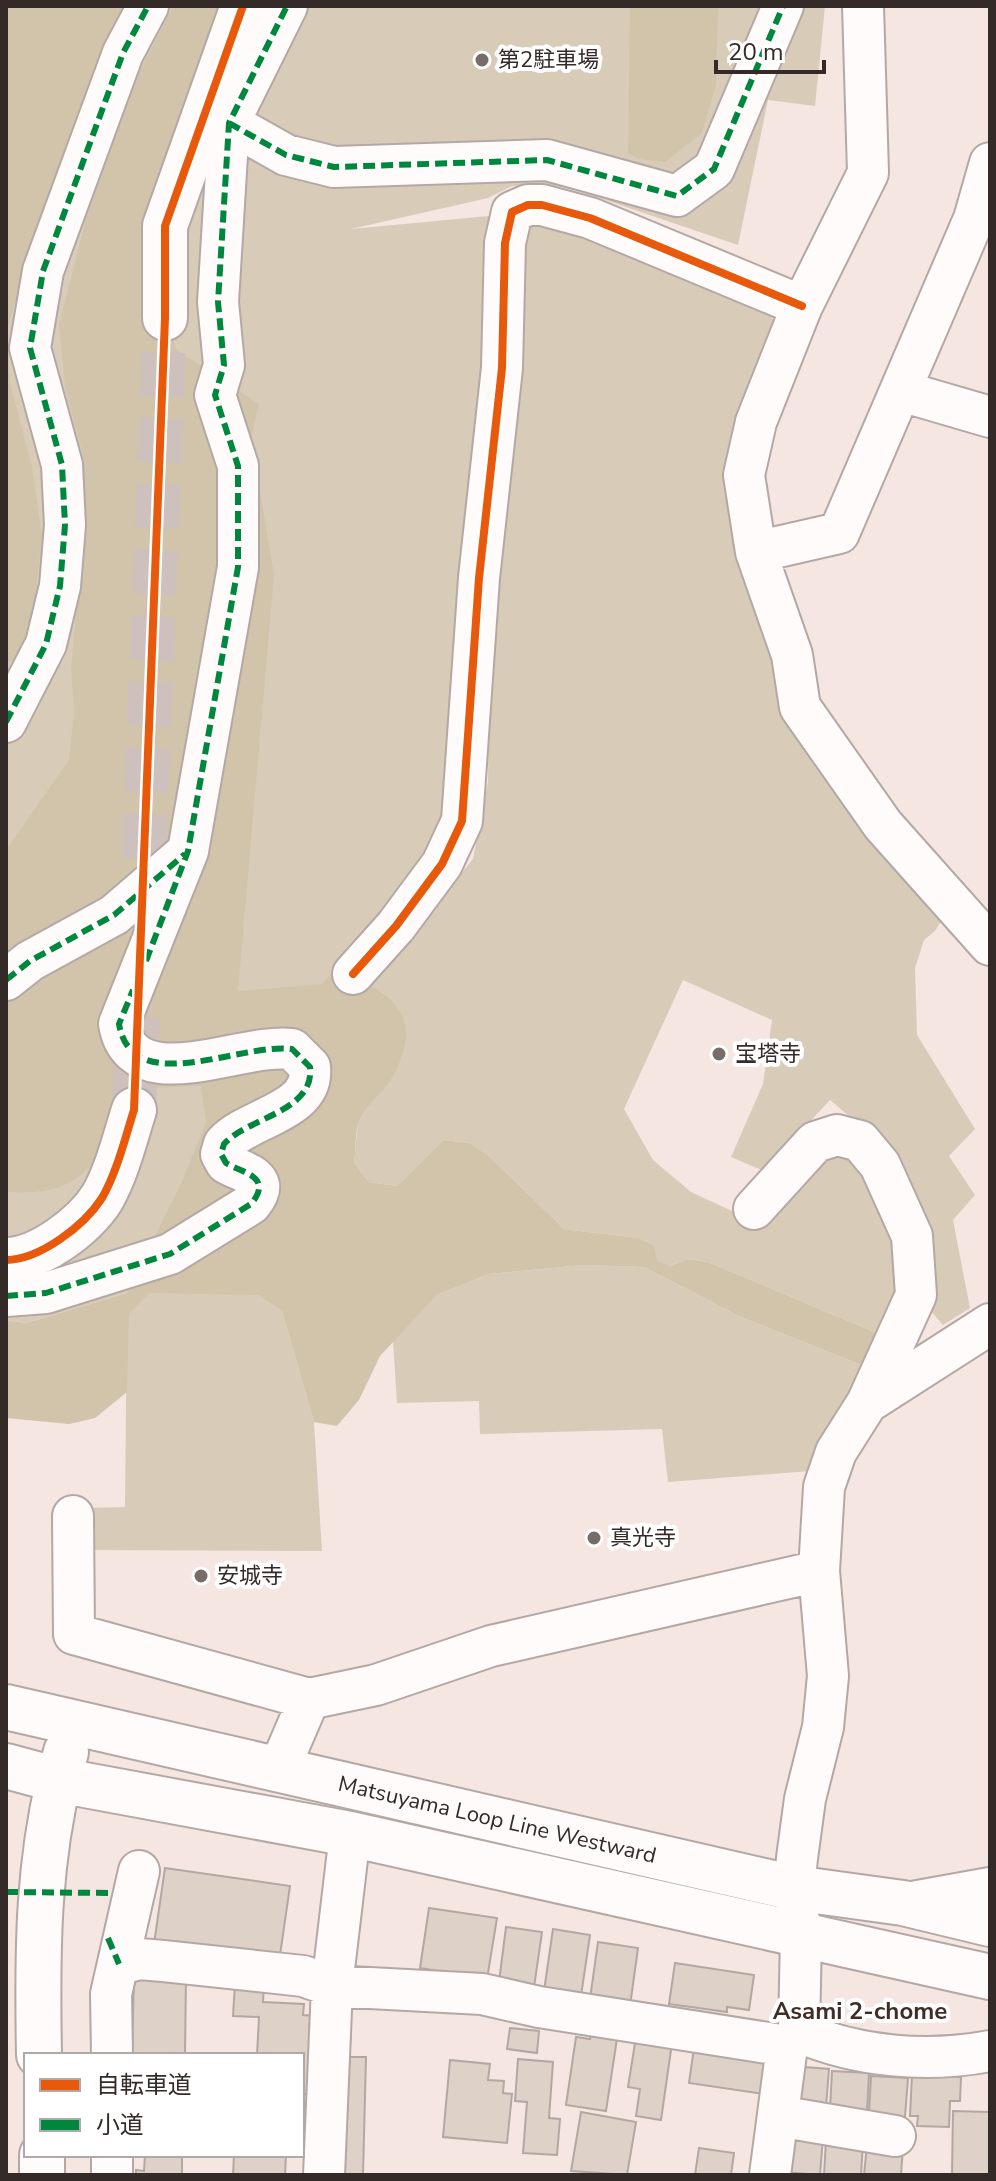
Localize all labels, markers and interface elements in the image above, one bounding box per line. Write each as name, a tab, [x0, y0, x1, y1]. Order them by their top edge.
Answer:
scale bar	[716, 24, 824, 74]
text: 20 m	[728, 36, 784, 68]
place label: 第2駐車場	[498, 45, 599, 75]
marker: 第2駐車場	[473, 51, 491, 69]
place label: 宝塔寺	[735, 1039, 801, 1069]
marker: 宝塔寺	[710, 1045, 728, 1063]
place label: 真光寺	[610, 1523, 676, 1553]
marker: 真光寺	[585, 1529, 603, 1547]
place label: 安城寺	[217, 1561, 283, 1591]
marker: 安城寺	[192, 1567, 210, 1585]
street label: Matsuyama Loop Line Westward	[335, 1769, 659, 1871]
district label: Asami 2-chome	[773, 1995, 947, 2027]
legend	[24, 2053, 304, 2157]
text: 自転車道	[96, 2069, 192, 2101]
text: 小道	[96, 2109, 144, 2141]

